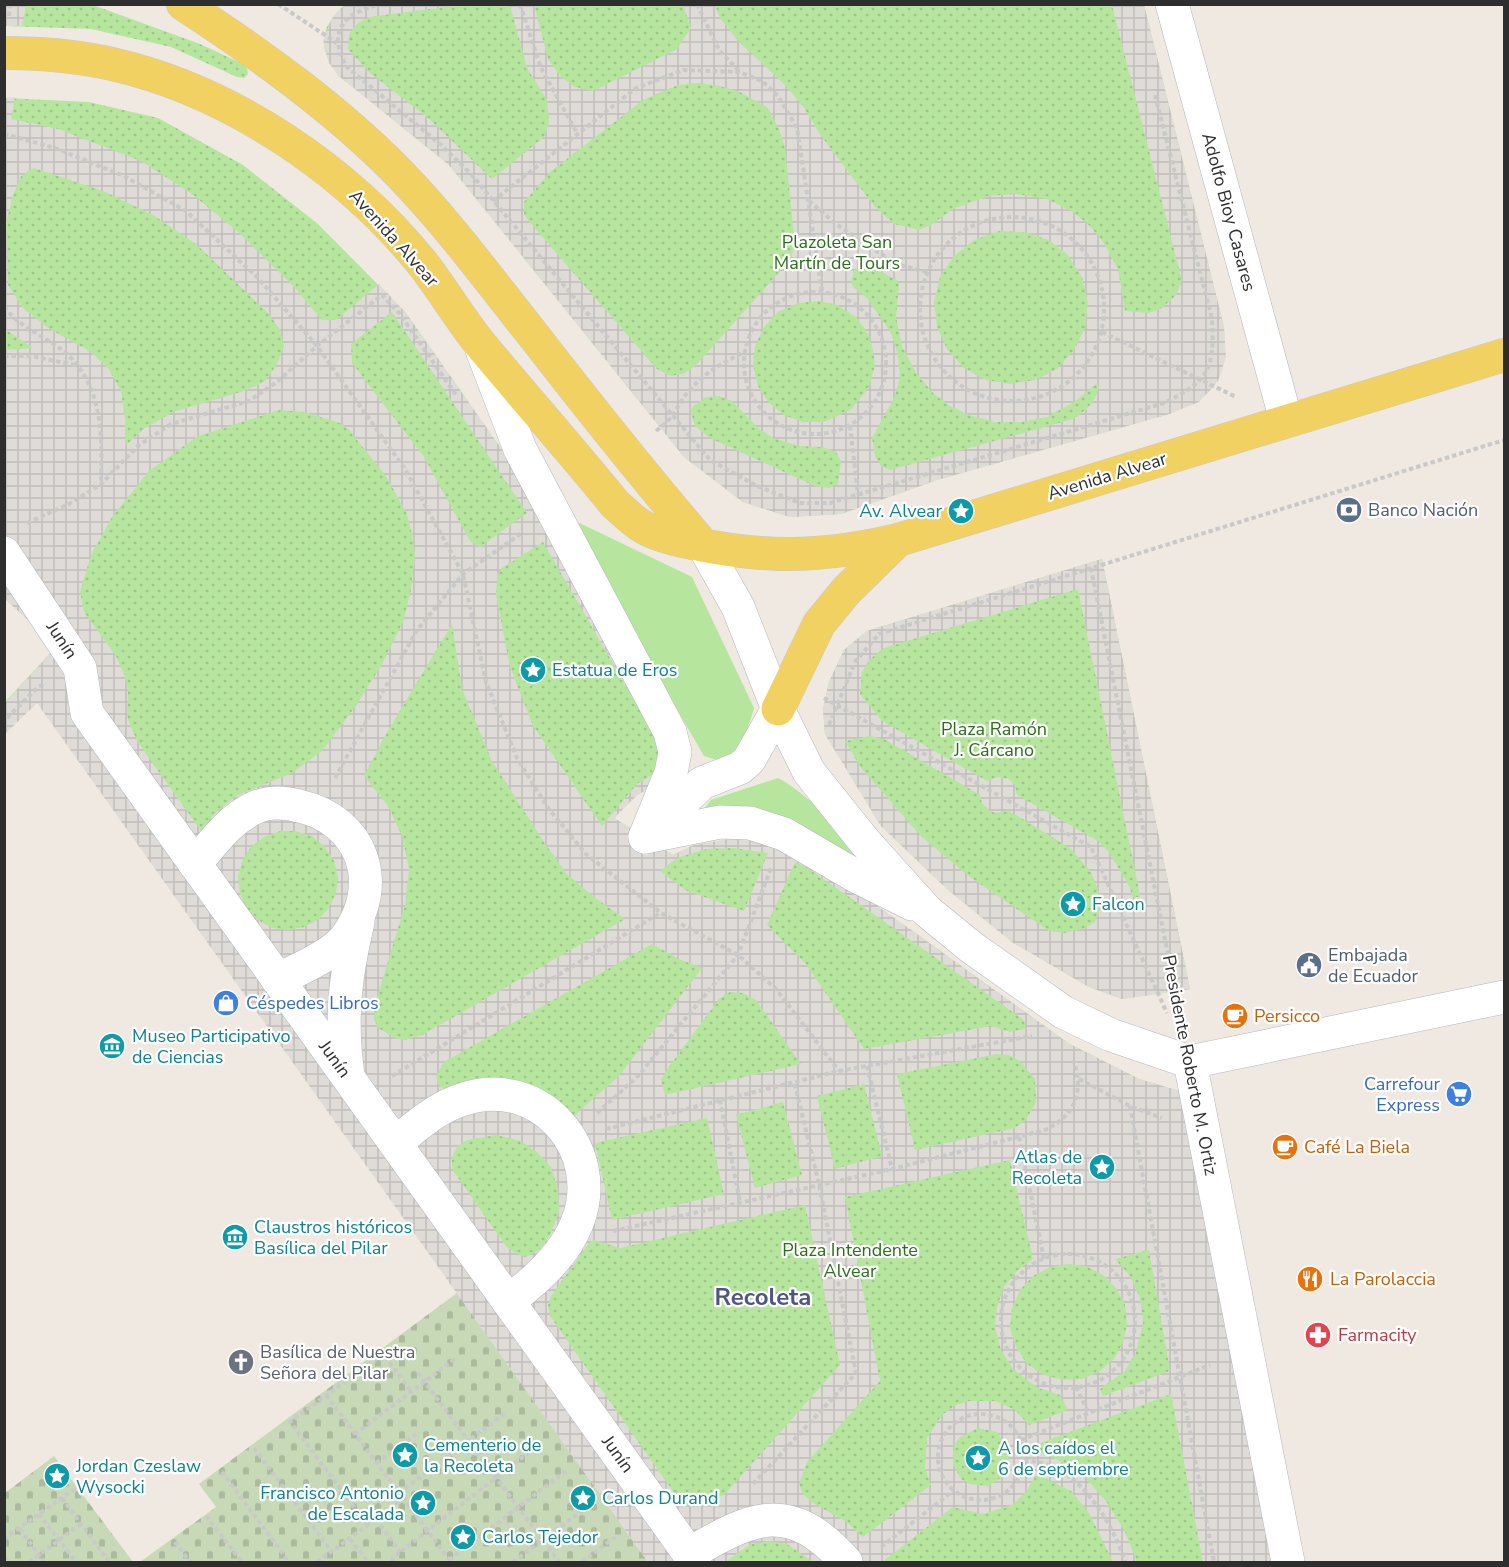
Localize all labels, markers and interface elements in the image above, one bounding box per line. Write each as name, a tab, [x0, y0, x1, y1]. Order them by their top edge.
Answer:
street label: Adolfo Bioy Casares	[1196, 130, 1262, 294]
street label: Avenida Alvear	[344, 184, 445, 292]
park label: Plazoleta San Martín de Tours	[774, 230, 900, 275]
street label: Avenida Alvear	[1044, 446, 1170, 506]
bank icon: Banco Nación	[1334, 495, 1364, 525]
place icon: Av. Alvear	[946, 496, 976, 526]
place label: Banco Nación	[1368, 498, 1478, 522]
place label: Av. Alvear	[859, 499, 943, 523]
street label: Junín	[40, 616, 83, 664]
place icon: Estatua de Eros	[518, 655, 548, 685]
place label: Estatua de Eros	[552, 658, 678, 682]
park label: Plaza Ramón J. Cárcano	[941, 717, 1047, 762]
place icon: Falcon	[1058, 889, 1088, 919]
place label: Falcon	[1092, 892, 1145, 916]
place label: Embajada de Ecuador	[1328, 943, 1419, 988]
public building icon: Embajada de Ecuador	[1294, 950, 1324, 980]
street label: Presidente Roberto M. Ortiz	[1157, 953, 1223, 1177]
shop icon: Céspedes Libros	[211, 988, 241, 1018]
place label: Céspedes Libros	[246, 991, 379, 1015]
cafe icon: Persicco	[1220, 1001, 1250, 1031]
place label: Persicco	[1254, 1004, 1320, 1028]
place label: Museo Participativo de Ciencias	[132, 1024, 290, 1069]
museum icon: Museo Participativo de Ciencias	[97, 1031, 127, 1061]
street label: Junín	[313, 1035, 357, 1082]
place label: Carrefour Express	[1364, 1072, 1441, 1117]
supermarket icon: Carrefour Express	[1444, 1079, 1474, 1109]
cafe icon: Café La Biela	[1270, 1132, 1300, 1162]
place label: Café La Biela	[1304, 1135, 1410, 1159]
place label: Atlas de Recoleta	[1012, 1145, 1082, 1190]
place icon: Atlas de Recoleta	[1087, 1152, 1117, 1182]
place label: Claustros históricos Basílica del Pilar	[254, 1215, 412, 1260]
museum icon: Claustros históricos Basílica del Pilar	[220, 1222, 250, 1252]
park label: Plaza Intendente Alvear	[782, 1238, 918, 1283]
restaurant icon: La Parolaccia	[1295, 1264, 1325, 1294]
place label: La Parolaccia	[1330, 1267, 1436, 1291]
district label: Recoleta	[715, 1281, 811, 1313]
pharmacy icon: Farmacity	[1303, 1320, 1333, 1350]
place label: Farmacity	[1338, 1323, 1417, 1347]
place label: Basílica de Nuestra Señora del Pilar	[260, 1340, 415, 1385]
church icon: Basílica de Nuestra Señora del Pilar	[226, 1347, 256, 1377]
street label: Junín	[596, 1430, 640, 1477]
place label: Cementerio de la Recoleta	[424, 1433, 541, 1478]
place label: A los caídos el 6 de septiembre	[998, 1436, 1129, 1481]
place icon: Cementerio de la Recoleta	[390, 1440, 420, 1470]
place icon: A los caídos el 6 de septiembre	[963, 1443, 993, 1473]
place label: Jordan Czeslaw Wysocki	[75, 1454, 201, 1499]
place icon: Jordan Czeslaw Wysocki	[42, 1461, 72, 1491]
place label: Francisco Antonio de Escalada	[260, 1481, 404, 1526]
place icon: Carlos Durand	[568, 1483, 598, 1513]
place label: Carlos Durand	[602, 1486, 718, 1510]
place icon: Francisco Antonio de Escalada	[408, 1488, 438, 1518]
place icon: Carlos Tejedor	[448, 1522, 478, 1552]
place label: Carlos Tejedor	[482, 1525, 599, 1549]

